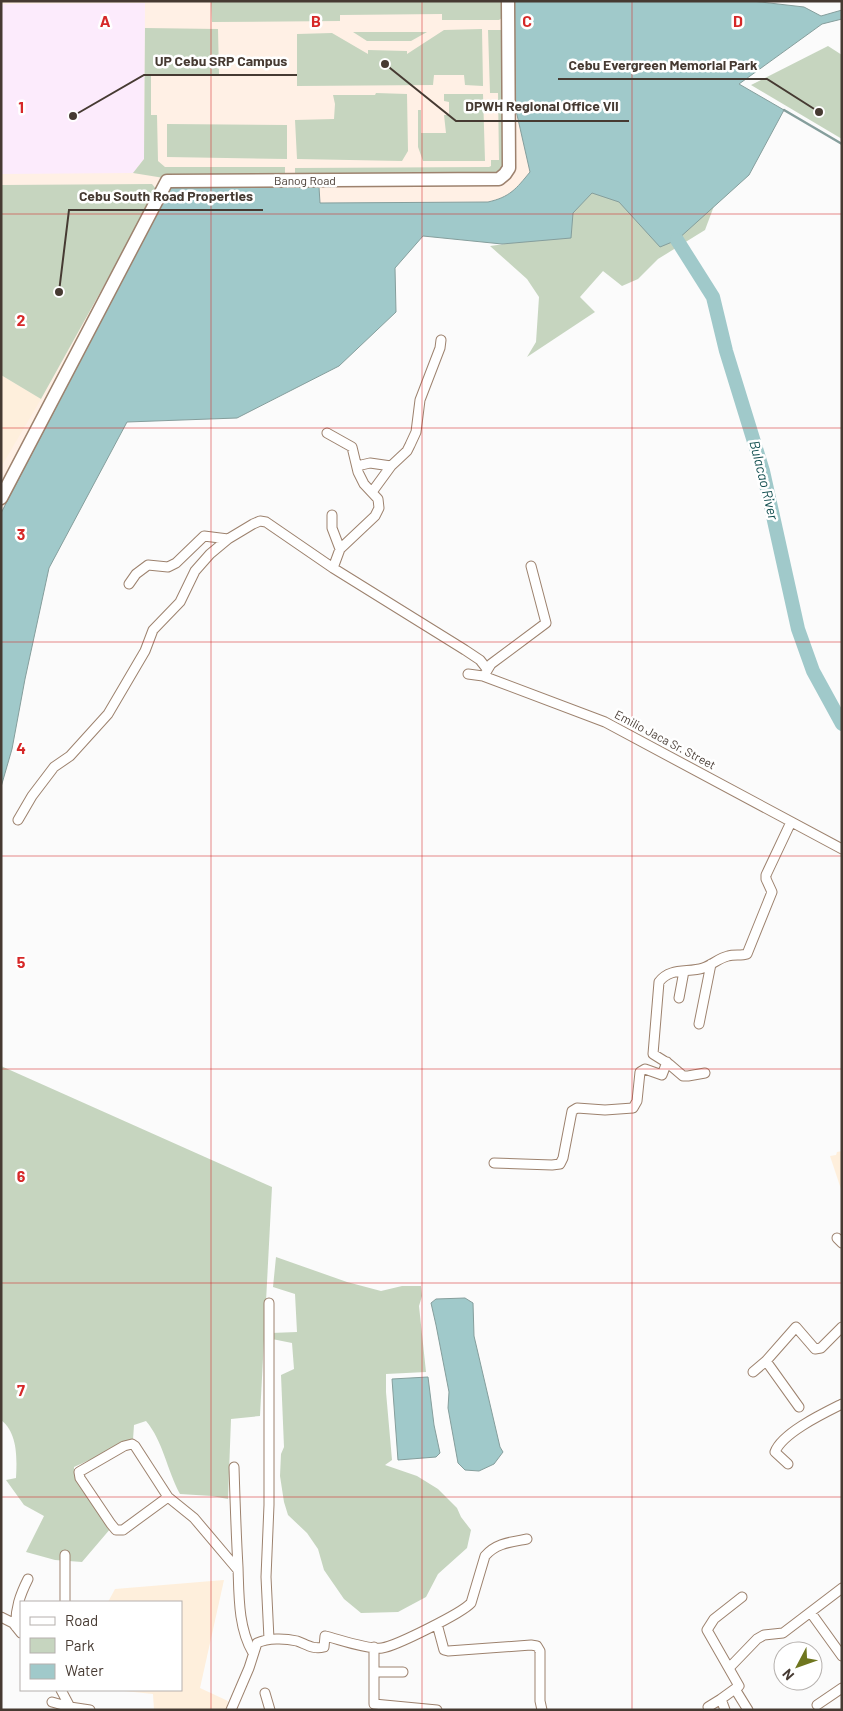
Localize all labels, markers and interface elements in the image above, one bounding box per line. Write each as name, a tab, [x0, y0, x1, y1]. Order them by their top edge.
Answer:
text: A	[100, 11, 111, 30]
text: B	[311, 11, 321, 30]
text: C	[522, 11, 532, 30]
text: D	[733, 11, 743, 30]
callout: UP Cebu SRP Campus	[144, 46, 297, 75]
callout: Cebu Evergreen Memorial Park	[558, 50, 767, 79]
text: UP Cebu SRP Campus	[155, 52, 287, 69]
text: Cebu Evergreen Memorial Park	[569, 56, 758, 73]
callout: DPWH Regional Office VII	[456, 92, 629, 121]
text: 1	[18, 97, 24, 116]
text: DPWH Regional Office VII	[465, 97, 619, 114]
street label: Banog Road	[274, 173, 336, 187]
callout: Cebu South Road Properties	[69, 181, 263, 210]
text: Cebu South Road Properties	[79, 187, 253, 204]
text: 2	[17, 310, 26, 329]
water label: Bulacao River	[746, 439, 783, 522]
text: 3	[17, 524, 25, 543]
street label: Emilio Jaca Sr. Street	[613, 707, 718, 772]
text: 4	[16, 738, 26, 757]
text: 5	[17, 952, 26, 971]
text: 6	[17, 1166, 26, 1185]
text: 7	[17, 1380, 25, 1399]
legend	[20, 1601, 182, 1691]
text: Road	[65, 1611, 98, 1629]
text: Park	[65, 1636, 95, 1654]
north arrow	[773, 1641, 823, 1691]
text: Water	[65, 1661, 104, 1679]
text: N	[778, 1666, 797, 1684]

